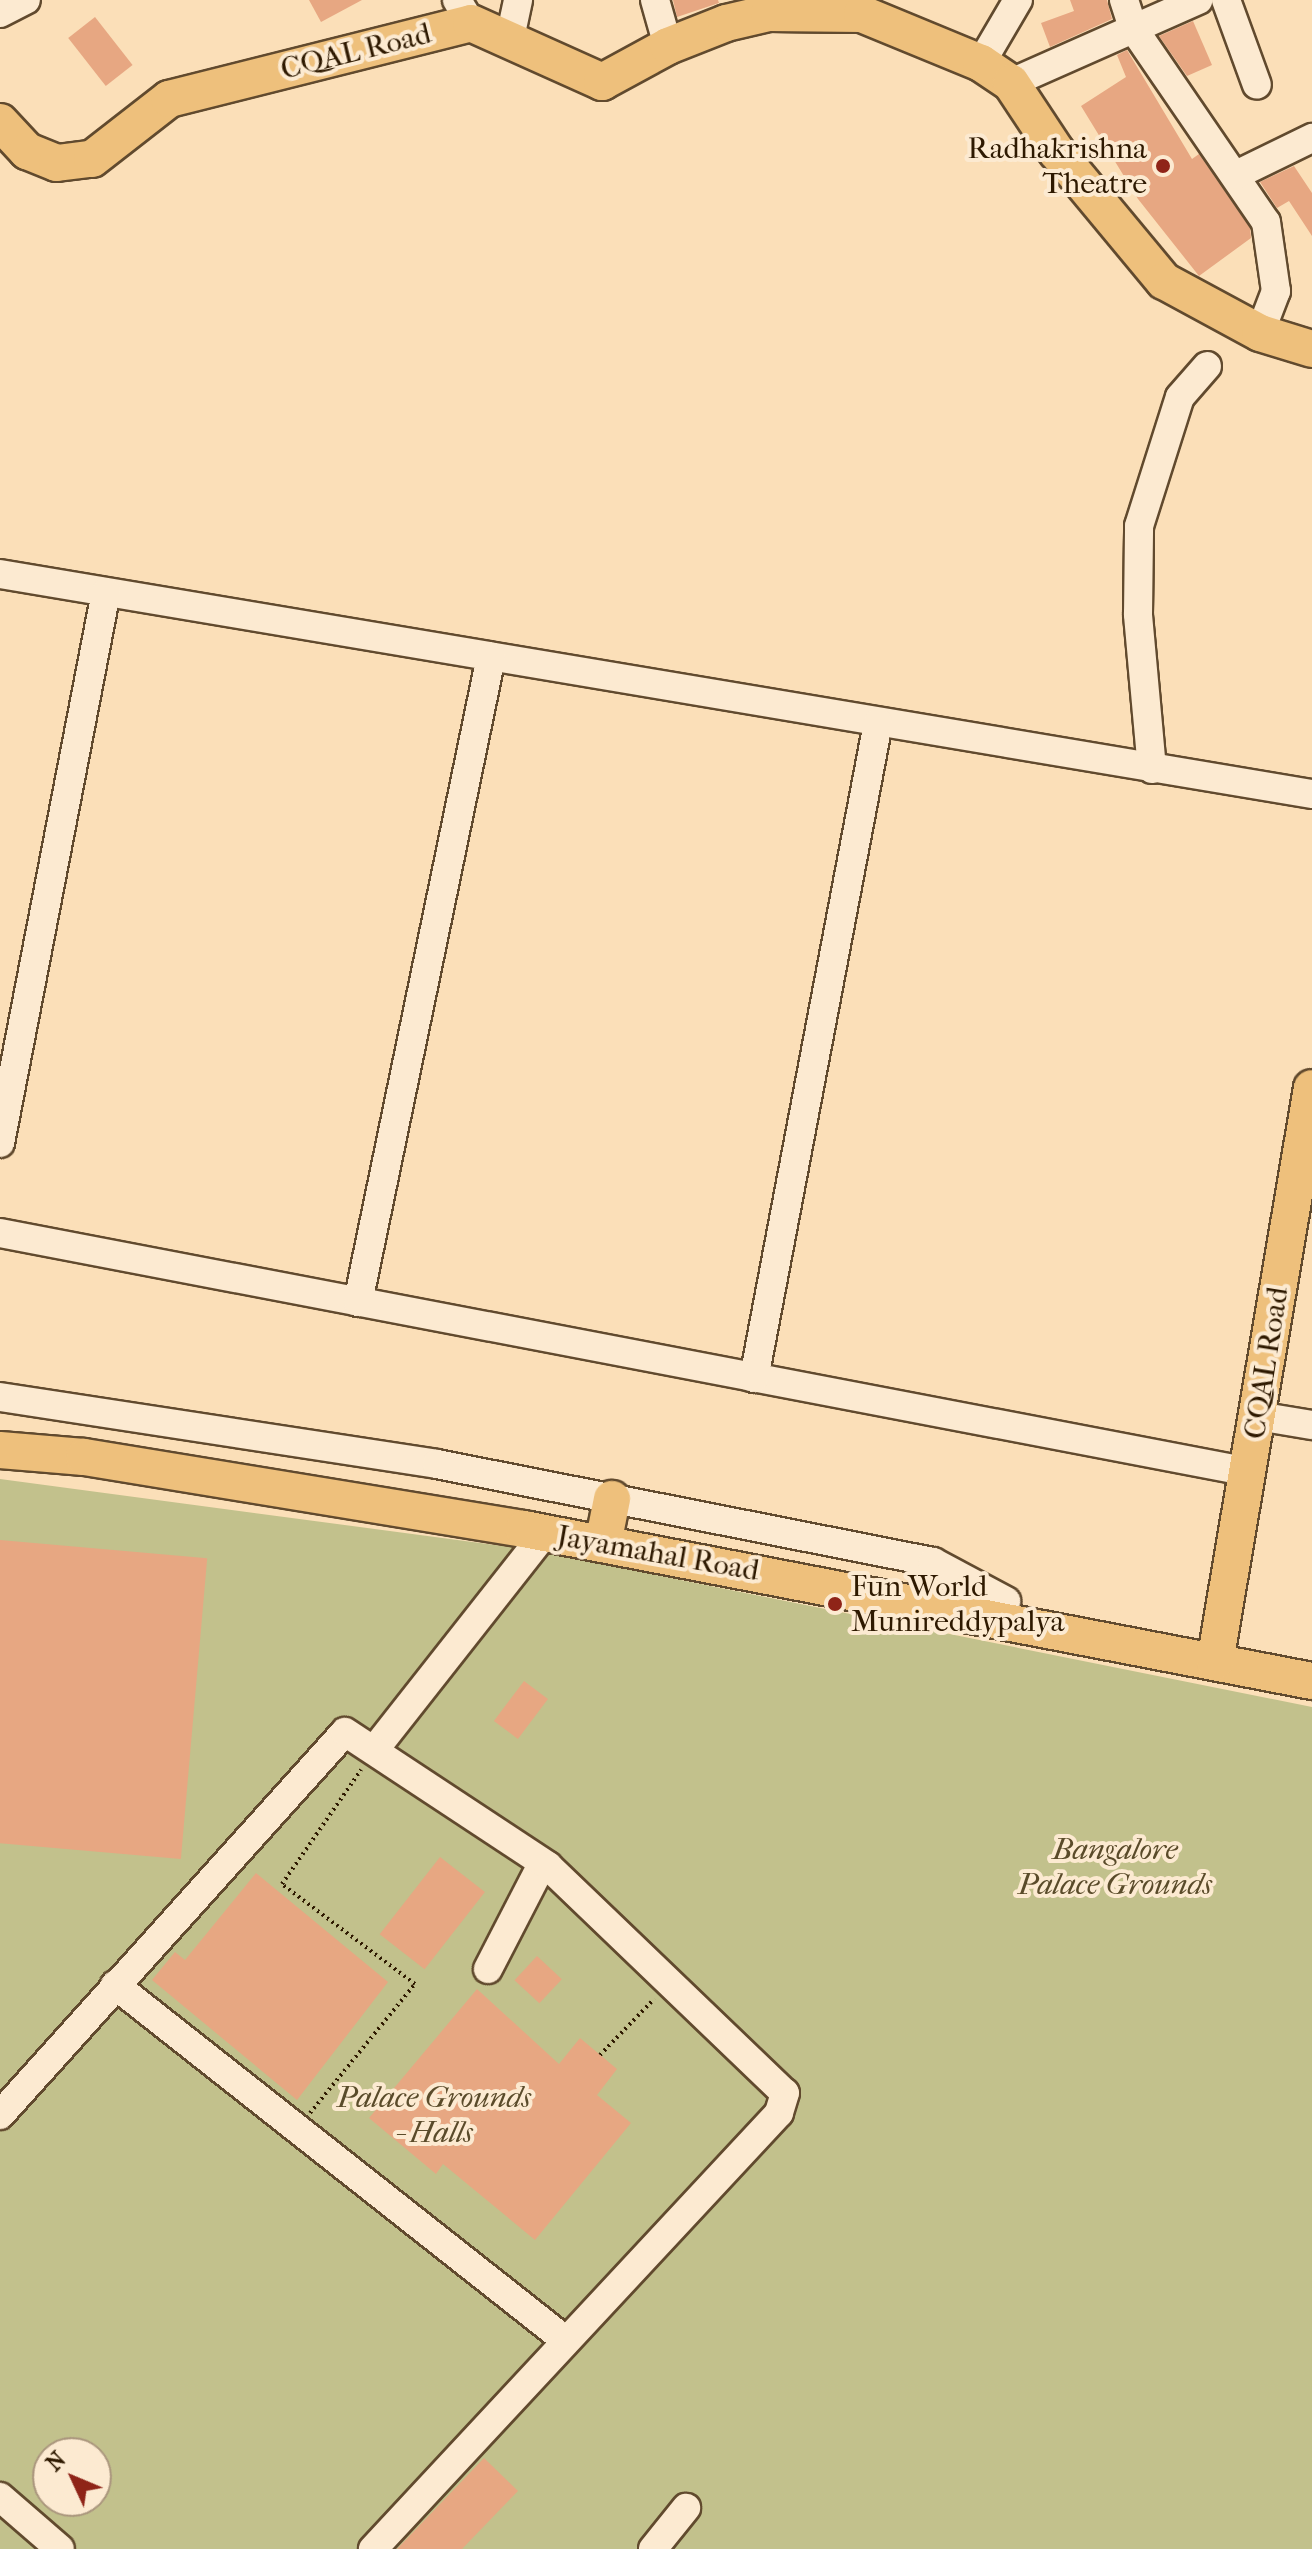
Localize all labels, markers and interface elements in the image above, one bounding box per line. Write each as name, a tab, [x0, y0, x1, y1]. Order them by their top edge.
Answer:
street label: CQAL Road	[277, 16, 435, 88]
place label: Radhakrishna Theatre	[968, 131, 1147, 202]
marker: Radhakrishna Theatre	[1154, 157, 1172, 175]
street label: CQAL Road	[1237, 1284, 1297, 1442]
street label: Jayamahal Road	[554, 1519, 762, 1589]
place label: Fun World Munireddypalya	[851, 1569, 1064, 1640]
marker: Fun World Munireddypalya	[826, 1595, 844, 1613]
park label: Bangalore Palace Grounds	[1018, 1832, 1212, 1902]
park label: Palace Grounds - Halls	[337, 2080, 531, 2150]
north arrow	[32, 2437, 112, 2517]
text: N	[41, 2447, 71, 2477]

